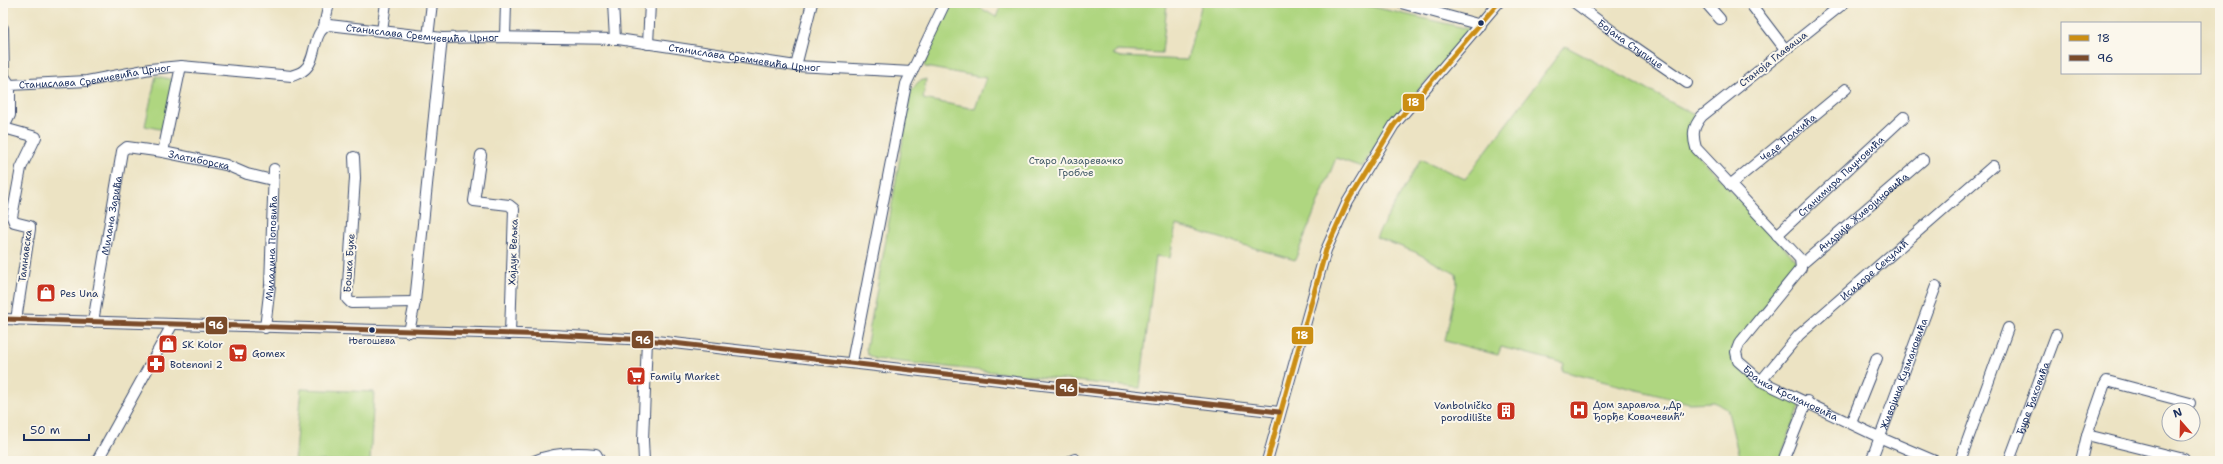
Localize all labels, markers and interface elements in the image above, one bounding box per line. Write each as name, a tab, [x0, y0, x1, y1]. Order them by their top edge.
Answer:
street label: Бојана Ступице	[1595, 16, 1666, 71]
unlabelled marker	[1476, 18, 1486, 28]
street label: Станислава Сремчевића Црног	[345, 20, 499, 45]
legend	[2061, 22, 2201, 74]
street label: Станоја Главаша	[1736, 28, 1810, 90]
text: 18	[2097, 30, 2110, 46]
street label: Станислава Сремчевића Црног	[668, 40, 821, 74]
text: 96	[2097, 50, 2114, 66]
street label: Станислава Сремчевића Црног	[18, 60, 172, 91]
line badge: 18	[1402, 93, 1425, 112]
text: 18	[1407, 95, 1420, 110]
street label: Чеде Полкића	[1757, 110, 1819, 164]
street label: Станимира Пауновића	[1795, 132, 1887, 219]
street label: Златиборска	[167, 147, 233, 173]
park label: Старо Лазаревачко Гробље	[1029, 154, 1123, 179]
street label: Андрије Живојиновића	[1815, 169, 1911, 254]
street label: Милана Зарића	[98, 174, 124, 256]
street label: Миладина Поповића	[262, 195, 280, 302]
street label: Хајдук Вељка	[505, 218, 521, 285]
street label: Тамнавска	[15, 228, 35, 283]
street label: Бошка Бухе	[340, 233, 358, 293]
street label: Исидоре Секулић	[1837, 236, 1911, 303]
shop icon: Pes Una	[35, 282, 57, 304]
place label: Pes Una	[60, 287, 99, 300]
line badge: 96	[205, 316, 228, 335]
street label: Живојина Кузмановића	[1877, 316, 1930, 431]
text: 96	[208, 318, 224, 333]
marker: Његошева	[367, 325, 377, 335]
line badge: 18	[1291, 326, 1314, 345]
text: 18	[1296, 328, 1309, 343]
line badge: 96	[631, 330, 654, 349]
shop icon: SK Kolor	[157, 333, 179, 355]
text: 96	[635, 333, 651, 348]
place label: Његошева	[349, 335, 396, 347]
place label: SK Kolor	[182, 338, 223, 351]
supermarket icon: Gomex	[227, 342, 249, 364]
place label: Gomex	[252, 347, 285, 360]
pharmacy icon: Botenoni 2	[145, 353, 167, 375]
place label: Botenoni 2	[170, 358, 223, 371]
street label: Ђуре Ђаковића	[2013, 359, 2052, 437]
street label: Бранка Крсмановића	[1741, 362, 1841, 424]
supermarket icon: Family Market	[625, 365, 647, 387]
place label: Family Market	[650, 370, 720, 383]
line badge: 96	[1055, 378, 1078, 397]
text: 96	[1059, 381, 1075, 396]
place label: Дом здравља „Др Ђорђе Ковачевић”	[1593, 398, 1684, 423]
place label: Vanbolničko porodilište	[1434, 399, 1492, 424]
hospital icon: Дом здравља „Др Ђорђе Ковачевић”	[1568, 399, 1590, 421]
building icon: Vanbolničko porodilište	[1495, 400, 1517, 422]
north arrow	[2161, 402, 2201, 442]
text: N	[2171, 404, 2185, 422]
scale bar	[24, 416, 89, 442]
text: 50 m	[30, 422, 60, 438]

